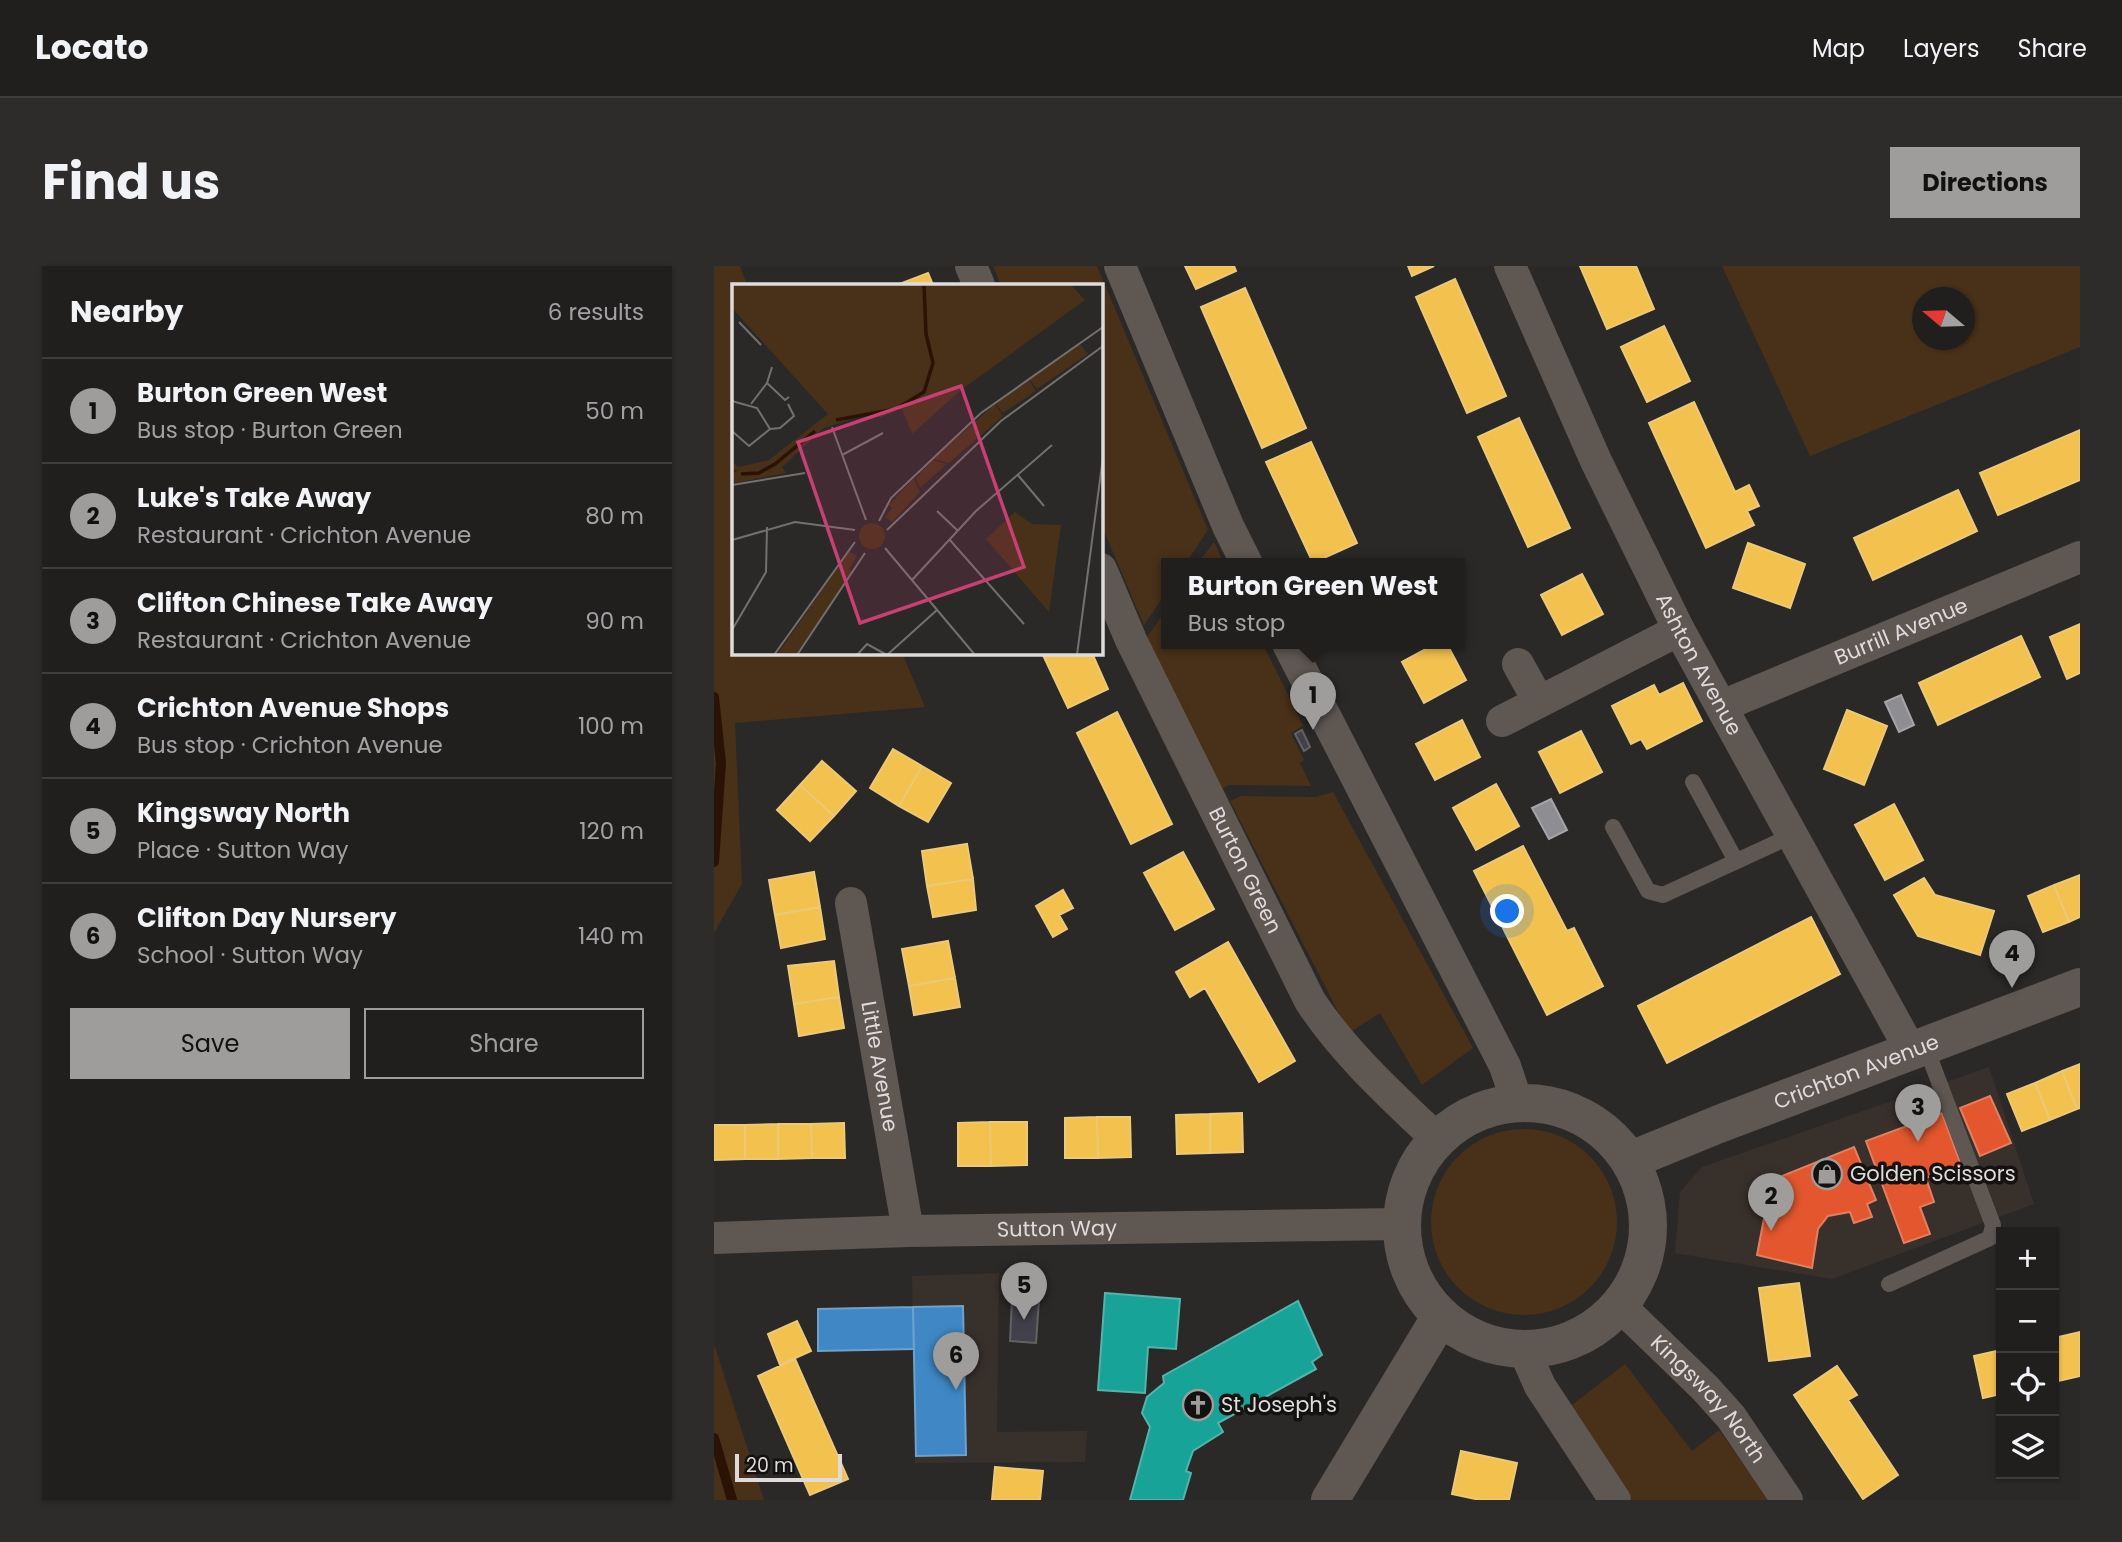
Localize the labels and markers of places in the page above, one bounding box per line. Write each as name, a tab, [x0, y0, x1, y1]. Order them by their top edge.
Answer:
pin: 1	[1290, 672, 1336, 730]
pin: 4	[1989, 930, 2035, 988]
pin: 3	[1895, 1084, 1941, 1142]
shop icon: Golden Scissors	[1810, 1157, 1844, 1191]
place label: Golden Scissors	[1850, 1159, 2016, 1188]
pin: 2	[1748, 1173, 1794, 1231]
pin: 5	[1001, 1262, 1047, 1320]
pin: 6	[933, 1332, 979, 1390]
church icon: St Joseph's	[1181, 1388, 1215, 1422]
place label: St Joseph's	[1221, 1390, 1337, 1419]

